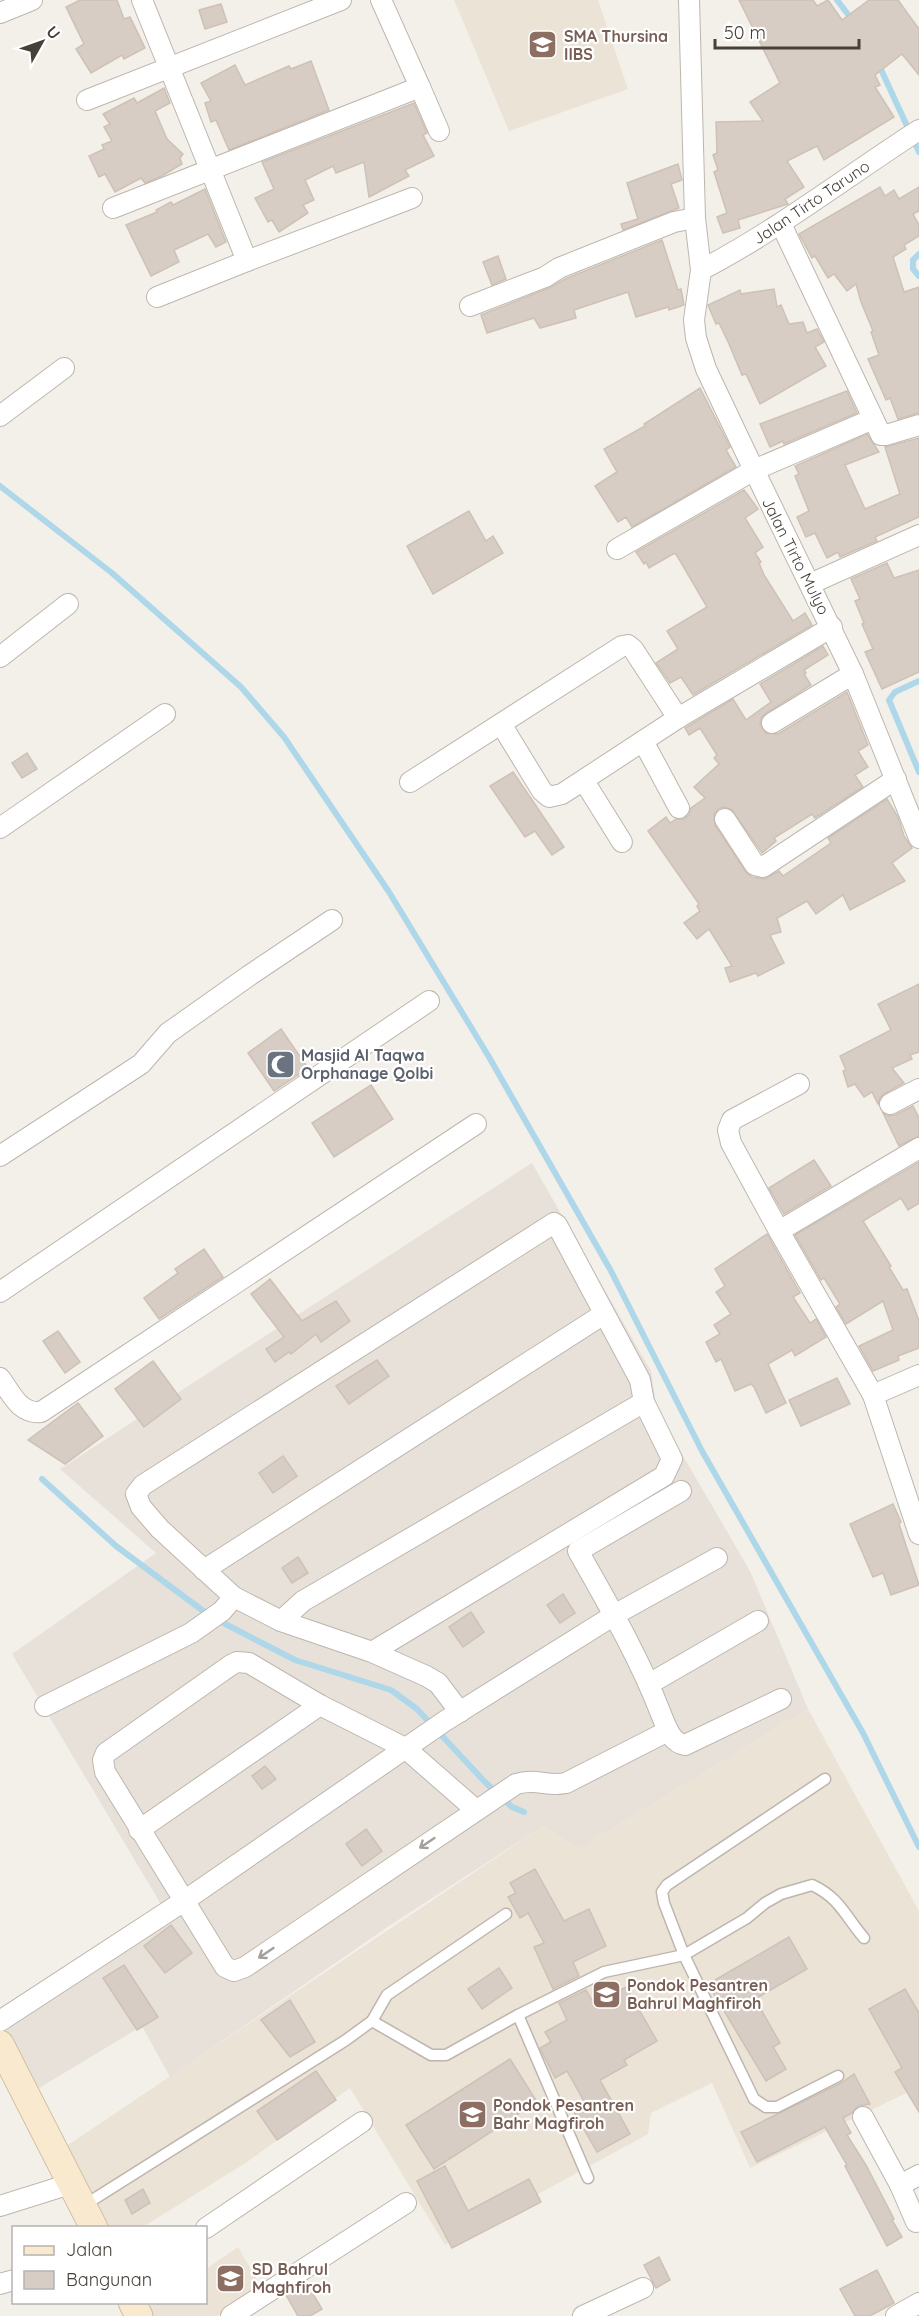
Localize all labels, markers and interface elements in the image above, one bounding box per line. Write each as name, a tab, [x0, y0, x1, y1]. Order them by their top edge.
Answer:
north arrow	[12, 12, 72, 72]
scale bar	[715, 12, 859, 50]
text: 50 m	[724, 21, 766, 44]
text: U	[42, 22, 65, 43]
place label: SMA Thursina IIBS	[564, 26, 668, 64]
school or university icon: SMA Thursina IIBS	[527, 29, 559, 61]
street label: Jalan Tirto Taruno	[749, 156, 873, 248]
street label: Jalan Tirto Mulyo	[758, 494, 834, 618]
place label: Masjid Al Taqwa Orphanage Qolbi	[301, 1045, 433, 1083]
mosque icon: Masjid Al Taqwa Orphanage Qolbi	[264, 1048, 296, 1080]
one-way arrow	[419, 1837, 436, 1850]
one-way arrow	[258, 1947, 275, 1959]
place label: Pondok Pesantren Bahrul Maghfiroh	[627, 1975, 768, 2013]
school or university icon: Pondok Pesantren Bahrul Maghfiroh	[590, 1978, 622, 2010]
place label: Pondok Pesantren Bahr Magfiroh	[493, 2095, 634, 2133]
school or university icon: Pondok Pesantren Bahr Magfiroh	[456, 2098, 488, 2130]
legend	[12, 2226, 207, 2304]
text: Jalan	[66, 2238, 113, 2261]
place label: SD Bahrul Maghfiroh	[252, 2259, 331, 2297]
school or university icon: SD Bahrul Maghfiroh	[215, 2262, 247, 2294]
text: Bangunan	[66, 2268, 152, 2291]

